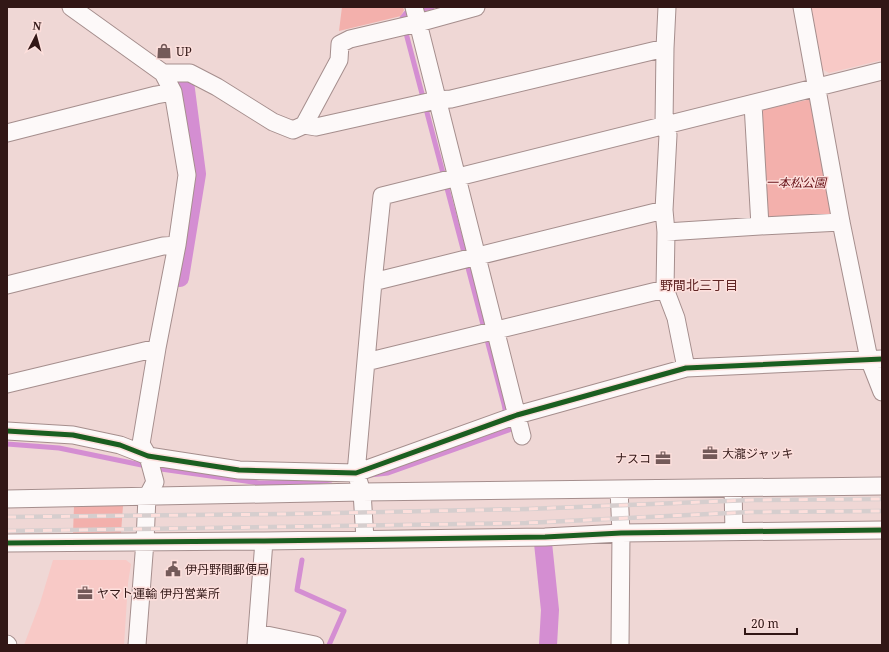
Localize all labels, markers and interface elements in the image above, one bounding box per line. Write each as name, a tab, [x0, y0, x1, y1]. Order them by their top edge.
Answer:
north arrow	[16, 16, 56, 56]
text: N	[32, 18, 43, 34]
shop icon: UP	[155, 42, 173, 60]
place label: UP	[176, 43, 192, 60]
park label: 一本松公園	[766, 174, 828, 191]
district label: 野間北三丁目	[660, 276, 738, 294]
office icon: 大瀧ジャッキ	[701, 444, 719, 462]
place label: 大瀧ジャッキ	[722, 445, 793, 462]
office icon: ナスコ	[654, 449, 672, 467]
place label: ナスコ	[615, 450, 651, 467]
public building icon: 伊丹野間郵便局	[164, 560, 182, 578]
place label: 伊丹野間郵便局	[185, 561, 269, 578]
office icon: ヤマト運輸 伊丹営業所	[76, 584, 94, 602]
place label: ヤマト運輸 伊丹営業所	[97, 585, 220, 602]
scale bar	[745, 610, 797, 636]
text: 20 m	[751, 615, 779, 632]

